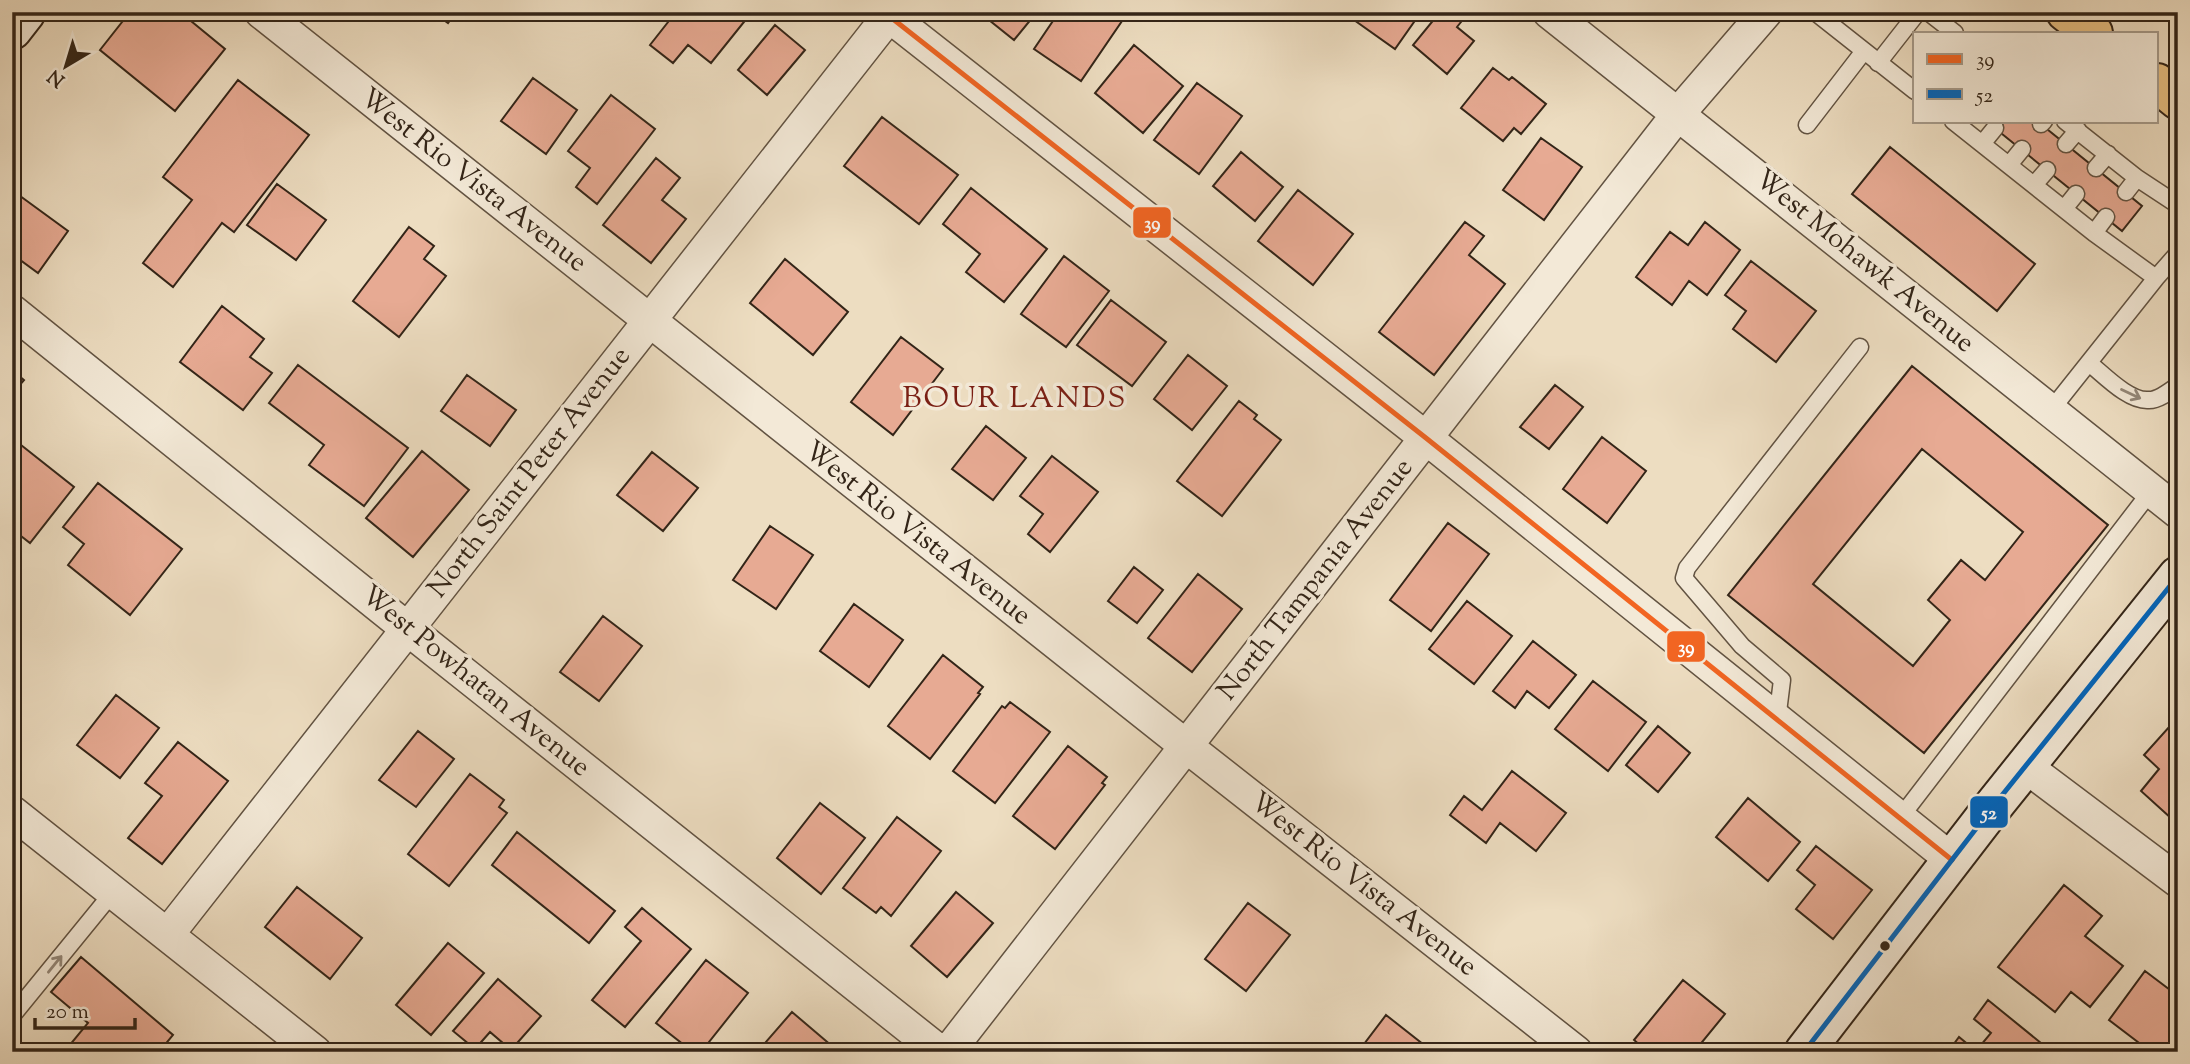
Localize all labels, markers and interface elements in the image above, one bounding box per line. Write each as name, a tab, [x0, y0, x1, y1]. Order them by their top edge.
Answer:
north arrow	[32, 32, 102, 102]
legend	[1913, 32, 2158, 122]
text: 39	[1976, 46, 1995, 76]
text: N	[43, 62, 71, 93]
street label: West Rio Vista Avenue	[351, 79, 595, 283]
text: 52	[1975, 82, 1993, 112]
street label: West Mohawk Avenue	[1745, 161, 1983, 363]
line badge: 39	[1132, 206, 1172, 239]
text: 39	[1144, 211, 1160, 238]
street label: North Saint Peter Avenue	[419, 339, 641, 607]
district label: BOUR LANDS	[903, 378, 1127, 421]
one-way arrow	[2120, 388, 2141, 401]
street label: West Rio Vista Avenue	[795, 432, 1039, 636]
street label: North Tampania Avenue	[1208, 450, 1424, 710]
street label: West Powhatan Avenue	[351, 577, 599, 787]
line badge: 39	[1666, 630, 1706, 663]
text: 39	[1678, 635, 1694, 662]
street label: West Rio Vista Avenue	[1241, 783, 1485, 987]
line badge: 52	[1969, 795, 2009, 829]
text: 52	[1979, 801, 1997, 828]
unlabelled marker	[1878, 939, 1892, 953]
one-way arrow	[48, 955, 63, 973]
scale bar	[35, 987, 135, 1031]
text: 20 m	[46, 998, 89, 1028]

